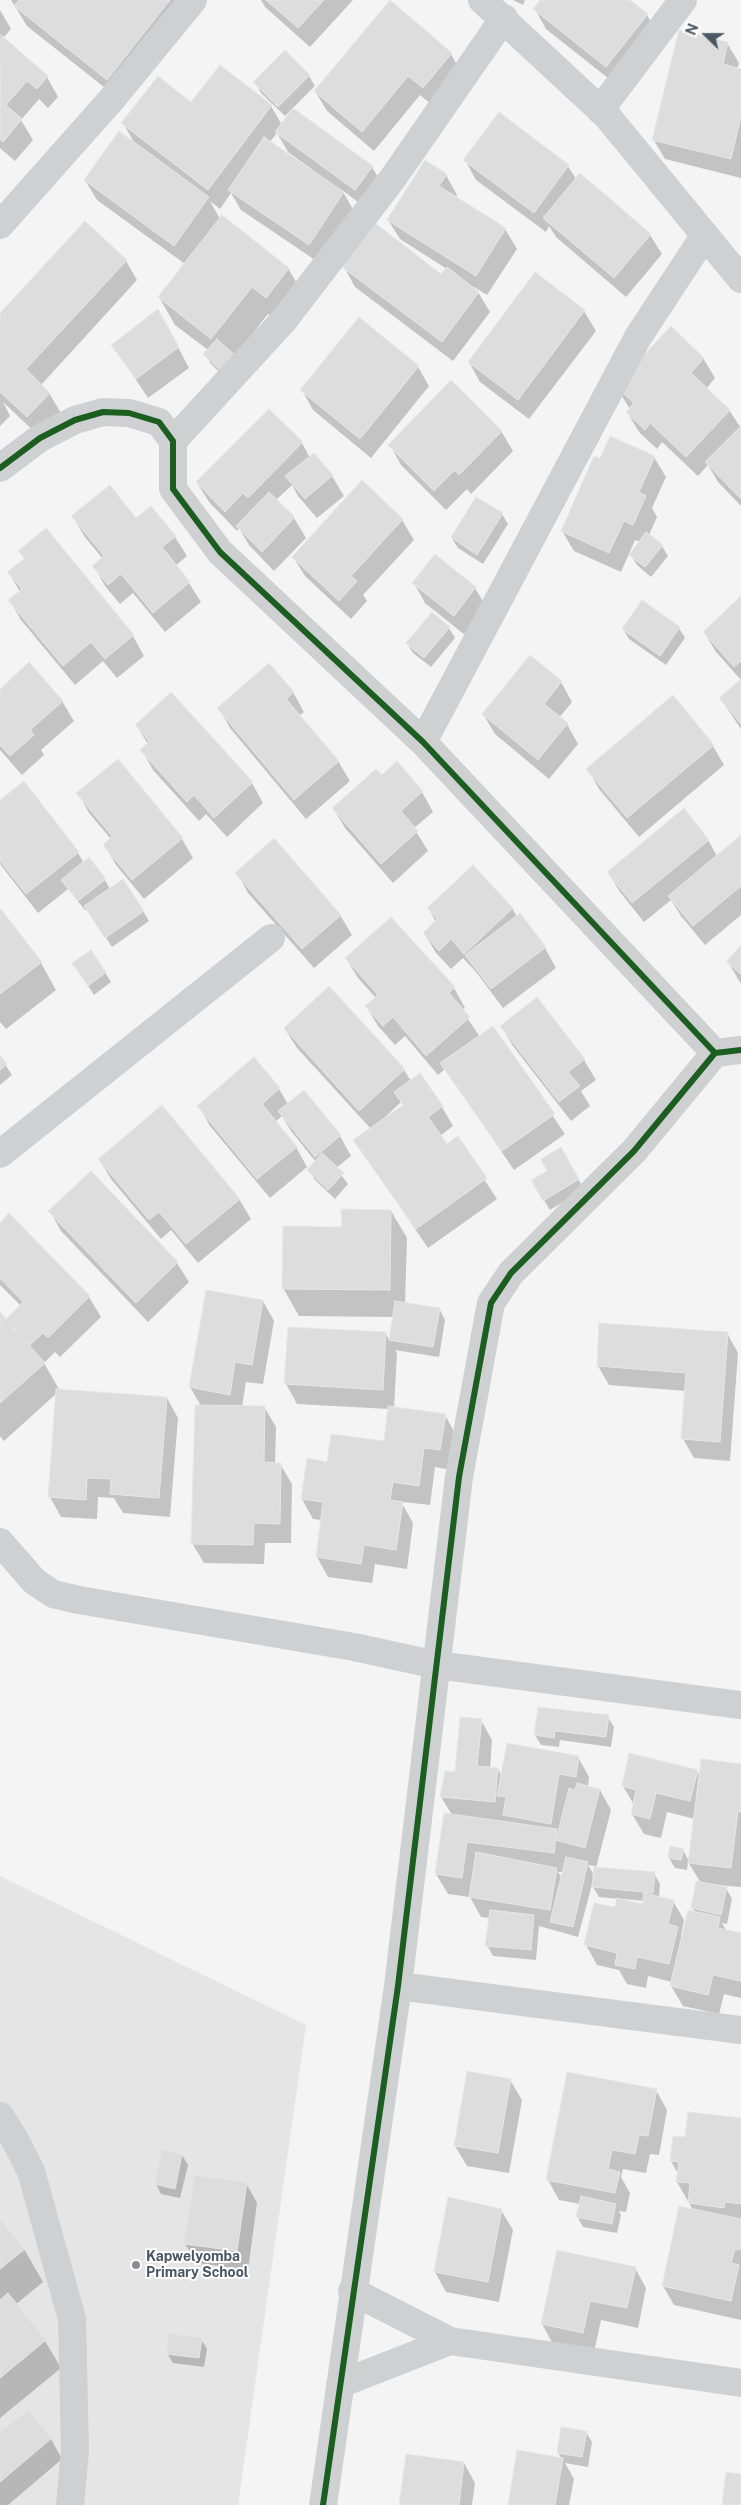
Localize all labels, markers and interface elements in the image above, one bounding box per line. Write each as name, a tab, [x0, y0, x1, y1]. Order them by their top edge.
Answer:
north arrow	[681, 10, 731, 60]
text: N	[683, 21, 702, 37]
place label: Kapwelyomba Primary School	[146, 2249, 248, 2282]
marker: Kapwelyomba Primary School	[130, 2259, 142, 2271]

